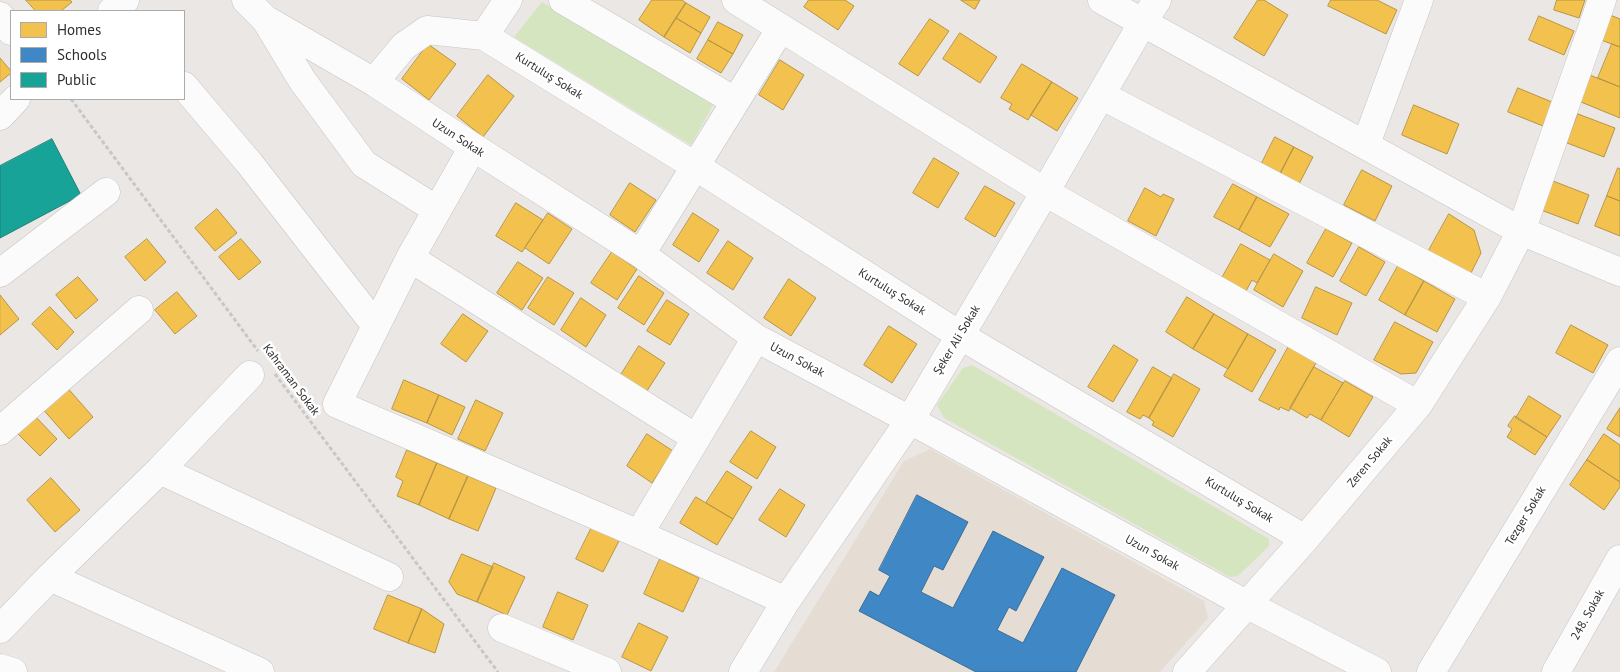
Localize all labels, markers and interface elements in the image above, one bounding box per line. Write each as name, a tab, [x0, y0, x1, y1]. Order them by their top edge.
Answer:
legend	[10, 10, 185, 100]
text: Homes	[57, 20, 101, 39]
text: Schools	[57, 45, 107, 64]
street label: Kurtuluş Sokak	[513, 50, 585, 102]
text: Public	[57, 70, 96, 89]
street label: Uzun Sokak	[429, 116, 487, 160]
street label: Kurtuluş Sokak	[856, 266, 928, 318]
street label: Şeker Ali Sokak	[931, 303, 983, 377]
street label: Uzun Sokak	[767, 340, 827, 380]
street label: Kahraman Sokak	[260, 342, 322, 418]
street label: Zeren Sokak	[1344, 434, 1396, 490]
street label: Kurtuluş Sokak	[1202, 474, 1276, 526]
street label: Tezger Sokak	[1503, 484, 1549, 548]
street label: Uzun Sokak	[1122, 532, 1182, 574]
street label: 248. Sokak	[1568, 587, 1608, 643]

